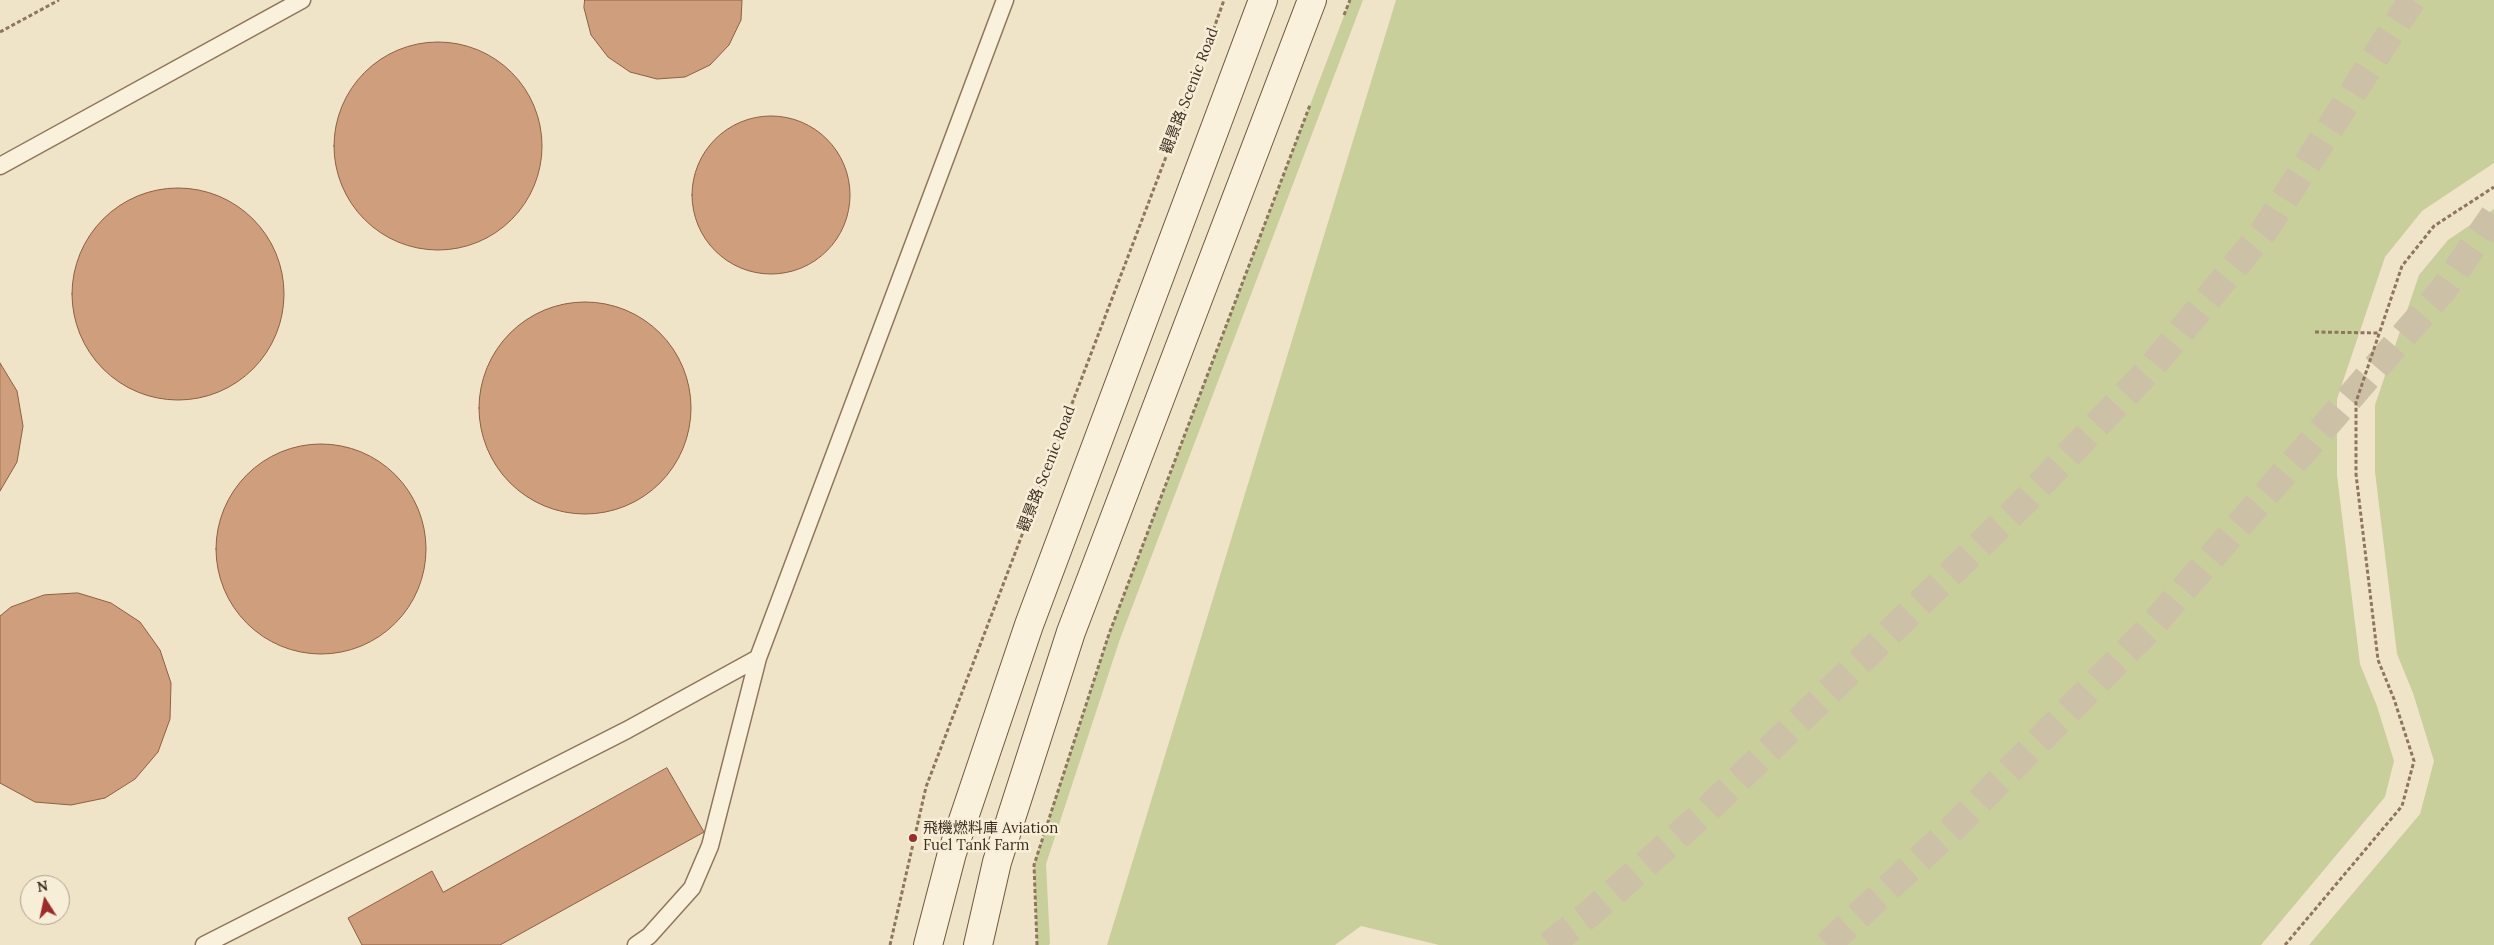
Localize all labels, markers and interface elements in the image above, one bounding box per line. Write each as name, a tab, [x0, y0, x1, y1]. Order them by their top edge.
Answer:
street label: 觀景路 Scenic Road	[1158, 25, 1222, 157]
street label: 觀景路 Scenic Road	[1015, 403, 1079, 535]
place label: 飛機燃料庫 Aviation Fuel Tank Farm	[923, 820, 1058, 855]
marker: 飛機燃料庫 Aviation Fuel Tank Farm	[907, 832, 919, 844]
north arrow	[20, 875, 70, 925]
text: N	[36, 876, 49, 896]

